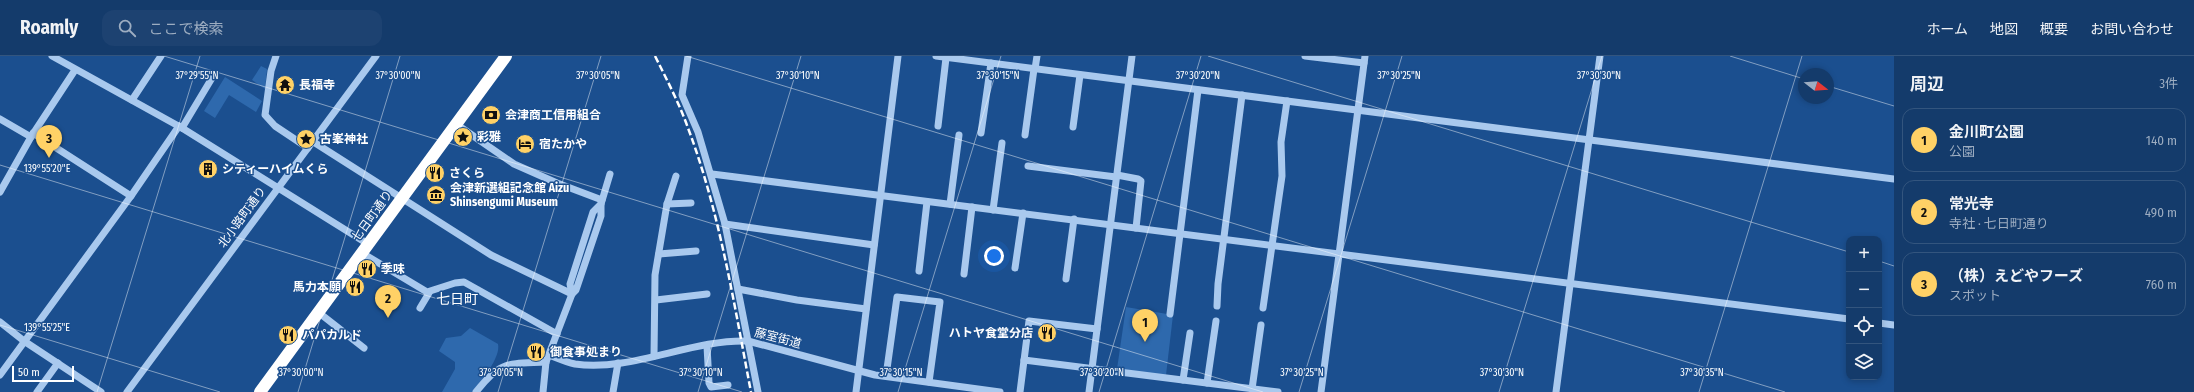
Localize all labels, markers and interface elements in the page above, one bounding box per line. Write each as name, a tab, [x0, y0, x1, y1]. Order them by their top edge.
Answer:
search box	[102, 10, 382, 46]
text: Roamly	[20, 16, 78, 39]
icon: search	[116, 17, 138, 39]
text: ここで検索	[148, 20, 223, 38]
text: ホーム	[1926, 21, 1968, 38]
text: 地図	[1990, 21, 2018, 38]
text: 概要	[2040, 21, 2068, 38]
text: お問い合わせ	[2090, 21, 2174, 38]
north arrow	[1798, 68, 1834, 104]
text: 37°29'55"N	[175, 70, 219, 82]
text: 37°30'00"N	[375, 70, 421, 82]
text: 37°30'05"N	[576, 70, 620, 82]
text: 37°30'10"N	[776, 70, 820, 82]
text: 37°30'15"N	[977, 70, 1019, 82]
text: 37°30'20"N	[1176, 70, 1220, 82]
text: 37°30'25"N	[1377, 70, 1421, 82]
text: 37°30'30"N	[1577, 70, 1621, 82]
temple icon: 長福寺	[274, 74, 296, 96]
text: 周辺	[1910, 74, 1944, 95]
text: 3件	[2159, 76, 2178, 91]
place label: 長福寺	[299, 78, 335, 92]
bank icon: 会津商工信用組合	[480, 104, 502, 126]
place label: 会津商工信用組合	[505, 108, 601, 122]
text: 金川町公園	[1949, 123, 2024, 141]
pin: 3	[36, 125, 62, 158]
place icon: 彩雅	[452, 126, 474, 148]
place icon: 古峯神社	[295, 128, 317, 150]
place label: 彩雅	[477, 130, 501, 144]
place label: 古峯神社	[320, 132, 368, 146]
hotel icon: 宿たかや	[514, 133, 536, 155]
text: 1	[1921, 133, 1927, 148]
text: 140 m	[2146, 133, 2177, 148]
place label: 宿たかや	[539, 137, 587, 151]
text: 公園	[1949, 144, 1975, 159]
building icon: シティーハイムくら	[197, 158, 219, 180]
place label: シティーハイムくら	[222, 162, 329, 176]
restaurant icon: さくら	[424, 162, 446, 184]
text: 139°55'20"E	[24, 163, 71, 175]
place label: さくら	[449, 166, 485, 180]
place label: 会津新選組記念館 Aizu Shinsengumi Museum	[450, 181, 569, 209]
street label: 北小路町通り	[215, 184, 269, 250]
museum icon: 会津新選組記念館 Aizu Shinsengumi Museum	[425, 184, 447, 206]
street label: 七日町通り	[349, 188, 395, 244]
text: 常光寺	[1949, 195, 1994, 213]
text: 2	[1921, 205, 1927, 220]
text: 490 m	[2145, 205, 2177, 220]
text: 寺社 · 七日町通り	[1949, 216, 2049, 231]
map controls	[1846, 236, 1882, 380]
button: +	[1846, 236, 1882, 272]
your location	[984, 246, 1004, 266]
restaurant icon: 季味	[356, 258, 378, 280]
place label: 季味	[381, 262, 405, 276]
text: （株）えどやフーズ	[1949, 267, 2083, 285]
button: −	[1846, 272, 1882, 308]
restaurant icon: 馬力本願	[344, 276, 366, 298]
text: 3	[1921, 277, 1927, 292]
text: 760 m	[2146, 277, 2177, 292]
place label: 馬力本願	[293, 280, 341, 294]
pin: 2	[375, 285, 401, 318]
text: スポット	[1949, 288, 2001, 303]
district label: 七日町	[436, 291, 478, 308]
button: locate	[1846, 308, 1882, 344]
pin: 1	[1132, 309, 1158, 342]
text: 139°55'25"E	[24, 322, 70, 334]
restaurant icon: ハトヤ食堂分店	[1036, 322, 1058, 344]
restaurant icon: パパカルド	[277, 324, 299, 346]
street label: 藤室街道	[753, 325, 803, 351]
place label: ハトヤ食堂分店	[949, 326, 1033, 340]
place label: パパカルド	[302, 328, 362, 342]
restaurant icon: 御食事処まり	[525, 341, 547, 363]
button: layers	[1846, 344, 1882, 380]
place label: 御食事処まり	[550, 345, 622, 359]
scale bar	[12, 364, 74, 383]
text: 50 m	[18, 366, 40, 379]
text: 37°30'00"N	[278, 367, 324, 379]
text: 37°30'05"N	[479, 367, 523, 379]
text: 37°30'10"N	[679, 367, 723, 379]
text: 37°30'15"N	[880, 367, 922, 379]
text: 37°30'20"N	[1080, 367, 1124, 379]
text: 37°30'25"N	[1280, 367, 1324, 379]
text: 37°30'30"N	[1480, 367, 1524, 379]
text: 37°30'35"N	[1680, 367, 1724, 379]

